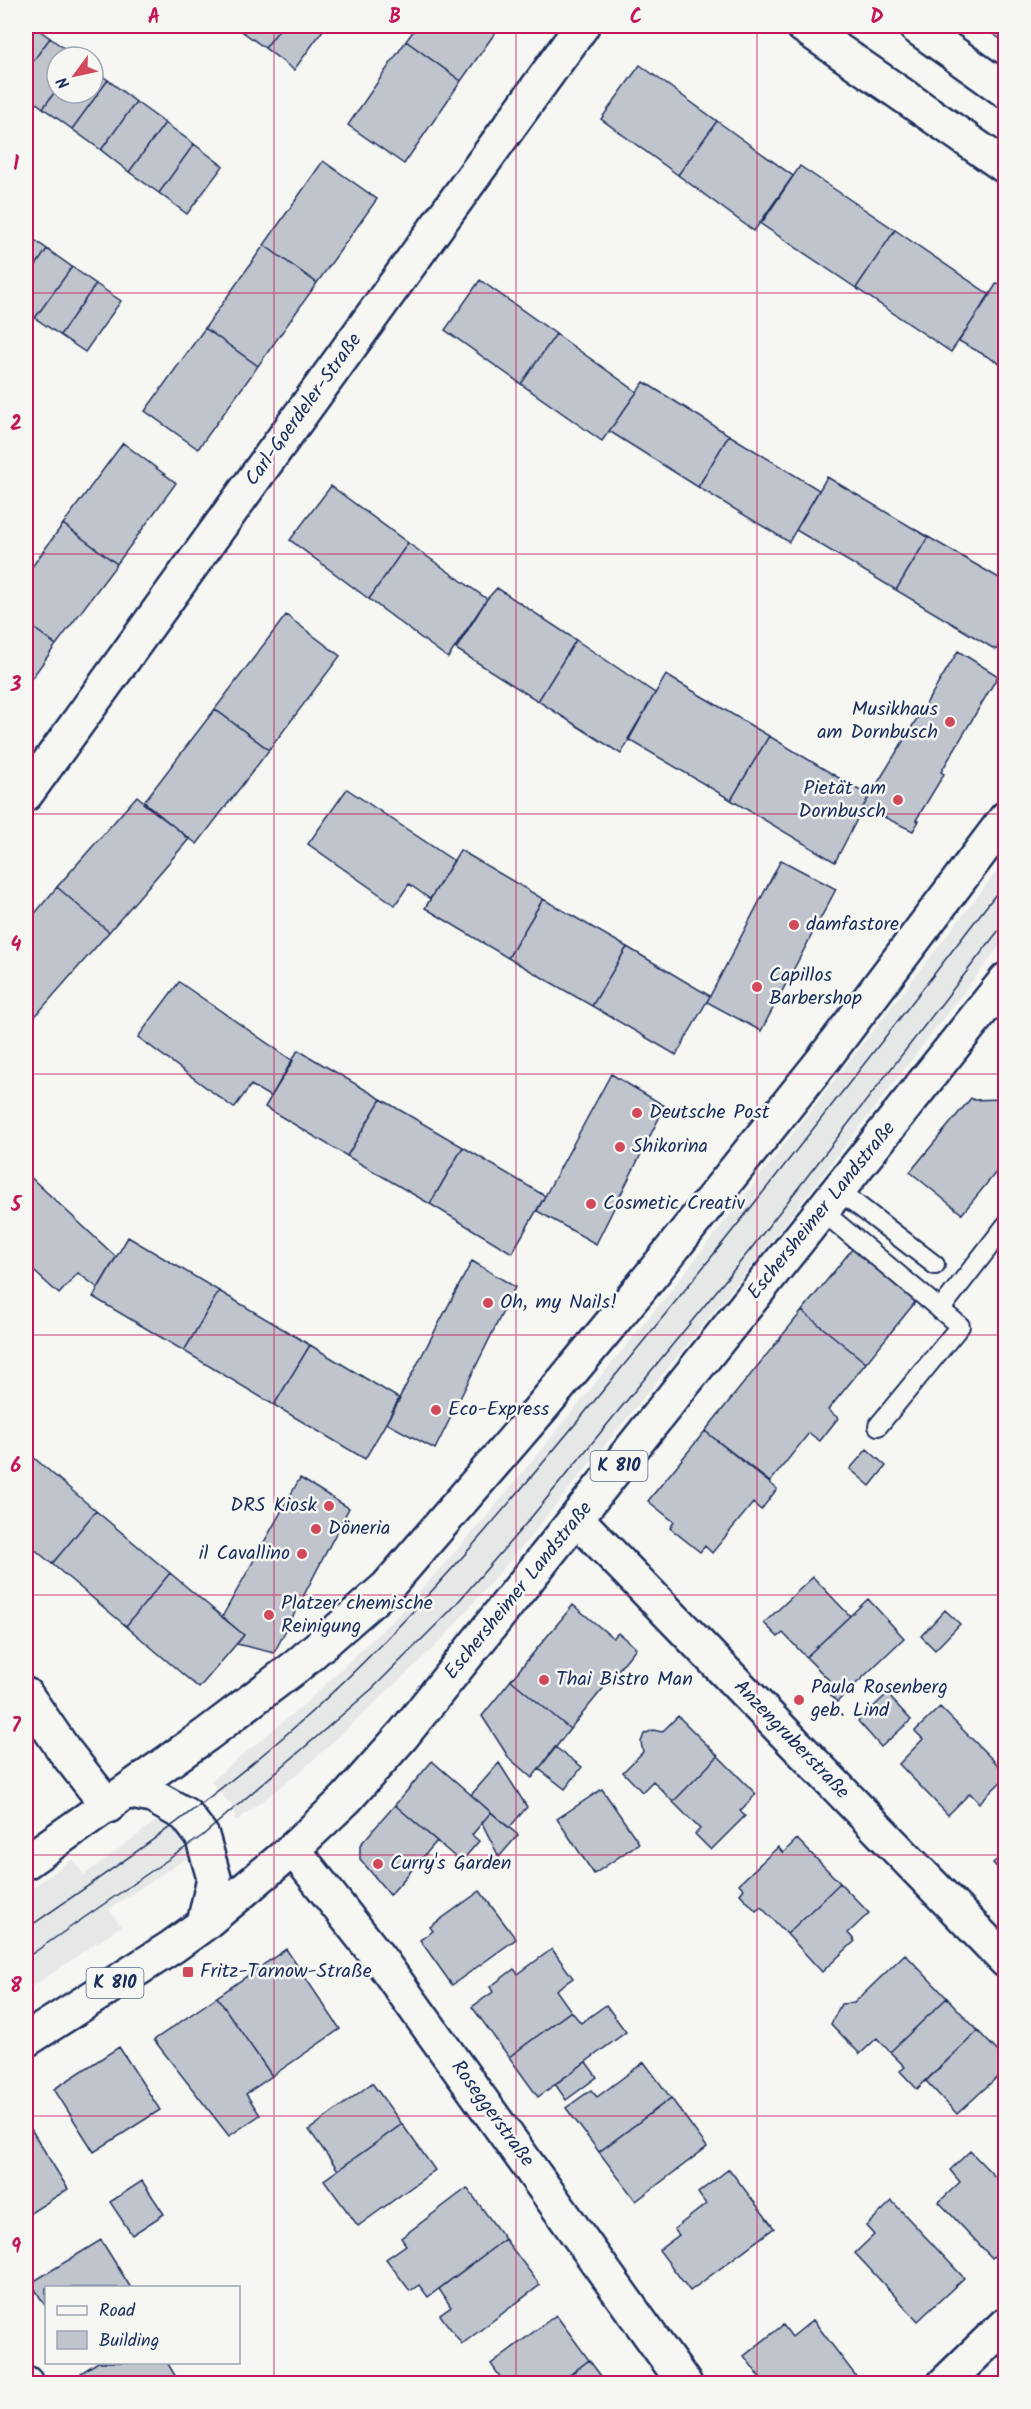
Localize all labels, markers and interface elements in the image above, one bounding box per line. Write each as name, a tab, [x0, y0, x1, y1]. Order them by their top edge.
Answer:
text: A	[148, 2, 160, 34]
text: B	[389, 2, 401, 34]
text: C	[630, 2, 642, 34]
text: D	[870, 2, 884, 34]
north arrow	[45, 45, 105, 105]
text: N	[50, 71, 77, 93]
text: 1	[13, 149, 19, 181]
street label: Carl-Goerdeler-Straße	[237, 327, 371, 493]
text: 2	[10, 409, 22, 441]
text: 3	[10, 670, 22, 702]
place label: Musikhaus am Dornbusch	[817, 694, 938, 749]
marker: Musikhaus am Dornbusch	[943, 715, 957, 729]
place label: Pietät am Dornbusch	[799, 773, 886, 828]
marker: Pietät am Dornbusch	[891, 793, 905, 807]
place label: damfastore	[806, 909, 899, 941]
marker: damfastore	[787, 918, 801, 932]
text: 4	[11, 930, 22, 962]
place label: Capillos Barbershop	[769, 960, 862, 1015]
marker: Capillos Barbershop	[750, 980, 764, 994]
place label: Deutsche Post	[649, 1097, 770, 1129]
marker: Deutsche Post	[630, 1106, 644, 1120]
street label: Eschersheimer Landstraße	[740, 1115, 904, 1307]
place label: Shikorina	[632, 1131, 708, 1163]
marker: Shikorina	[613, 1140, 627, 1154]
place label: Cosmetic Creativ	[603, 1188, 745, 1220]
text: 5	[10, 1190, 23, 1222]
marker: Cosmetic Creativ	[584, 1197, 598, 1211]
place label: Oh, my Nails!	[500, 1287, 617, 1319]
marker: Oh, my Nails!	[481, 1296, 495, 1310]
place label: Eco-Express	[448, 1394, 550, 1426]
marker: Eco-Express	[429, 1403, 443, 1417]
text: 6	[11, 1451, 22, 1483]
road number: K 810	[590, 1451, 648, 1481]
place label: DRS Kiosk	[230, 1490, 318, 1522]
street label: Eschersheimer Landstraße	[437, 1495, 601, 1687]
marker: DRS Kiosk	[322, 1499, 336, 1513]
place label: Döneria	[328, 1513, 390, 1545]
marker: Döneria	[309, 1522, 323, 1536]
place label: il Cavallino	[199, 1538, 290, 1570]
marker: il Cavallino	[295, 1547, 309, 1561]
place label: Platzer chemische Reinigung	[281, 1588, 433, 1643]
marker: Platzer chemische Reinigung	[262, 1608, 276, 1622]
place label: Thai Bistro Man	[556, 1664, 693, 1696]
place label: Paula Rosenberg geb. Lind	[810, 1672, 948, 1727]
marker: Thai Bistro Man	[537, 1673, 551, 1687]
street label: Anzengruberstraße	[725, 1673, 857, 1807]
marker: Paula Rosenberg geb. Lind	[792, 1693, 806, 1707]
text: 7	[11, 1711, 21, 1743]
place label: Curry's Garden	[390, 1848, 512, 1880]
marker: Curry's Garden	[371, 1857, 385, 1871]
place label: Fritz-Tarnow-Straße	[200, 1956, 372, 1988]
marker: Fritz-Tarnow-Straße	[181, 1965, 195, 1979]
road number: K 810	[86, 1968, 144, 1998]
text: 8	[10, 1971, 22, 2003]
street label: Roseggerstraße	[442, 2054, 542, 2174]
text: 9	[11, 2232, 21, 2264]
legend	[45, 2286, 240, 2364]
text: Road	[99, 2297, 136, 2326]
text: Building	[99, 2327, 159, 2356]

